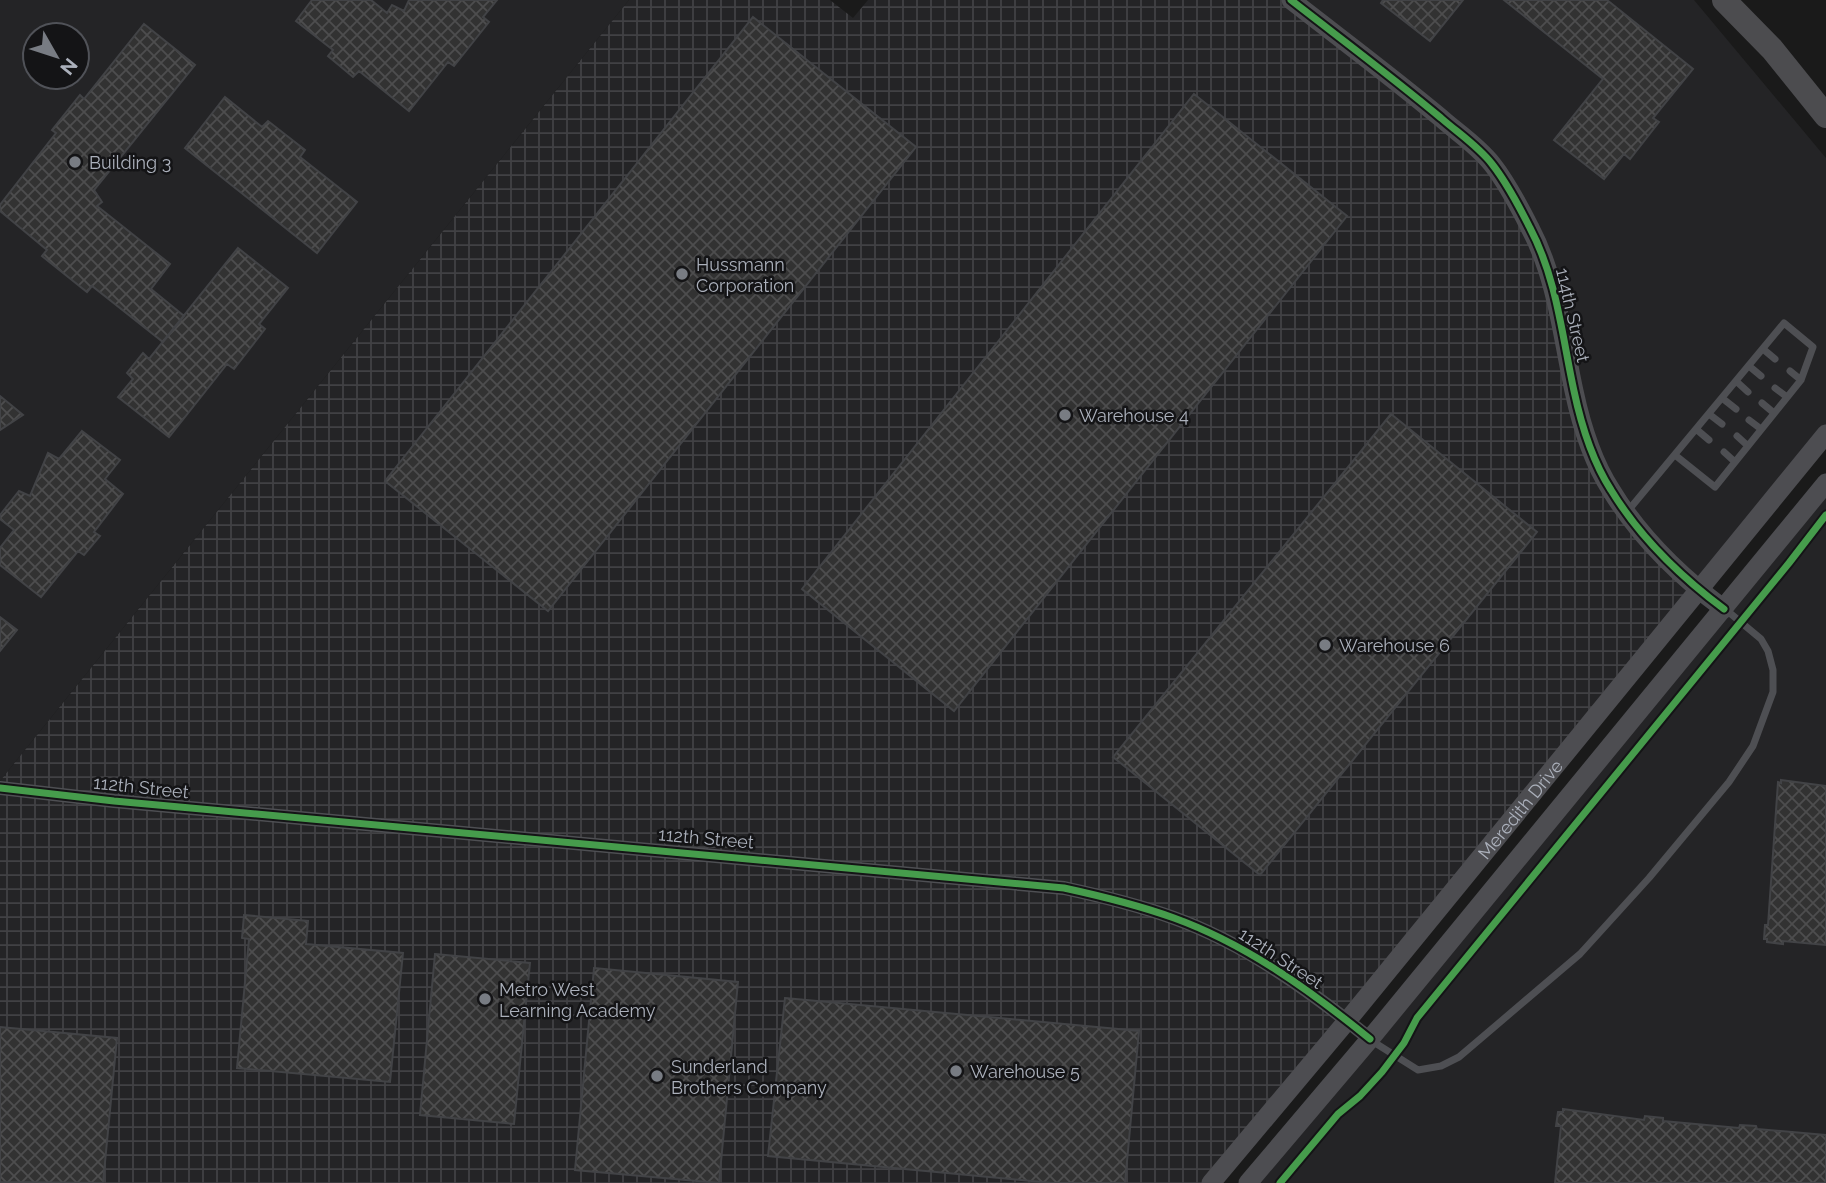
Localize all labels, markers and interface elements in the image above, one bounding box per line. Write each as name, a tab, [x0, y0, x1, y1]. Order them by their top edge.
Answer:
north arrow	[21, 21, 91, 91]
text: N	[56, 54, 82, 79]
place label: Building 3	[89, 152, 171, 173]
marker: Building 3	[67, 154, 83, 170]
place label: Hussmann Corporation	[696, 254, 794, 296]
marker: Hussmann Corporation	[674, 266, 690, 282]
street label: 114th Street	[1552, 266, 1594, 364]
place label: Warehouse 4	[1079, 405, 1189, 426]
marker: Warehouse 4	[1057, 407, 1073, 423]
place label: Warehouse 6	[1339, 635, 1450, 656]
marker: Warehouse 6	[1317, 637, 1333, 653]
street label: Meredith Drive	[1473, 755, 1567, 863]
street label: 112th Street	[92, 772, 190, 802]
street label: 112th Street	[657, 823, 755, 853]
street label: 112th Street	[1235, 923, 1327, 993]
place label: Metro West Learning Academy	[499, 979, 656, 1021]
marker: Metro West Learning Academy	[477, 991, 493, 1007]
place label: Sunderland Brothers Company	[671, 1056, 827, 1098]
place label: Warehouse 5	[970, 1061, 1080, 1082]
marker: Warehouse 5	[948, 1063, 964, 1079]
marker: Sunderland Brothers Company	[649, 1068, 665, 1084]

